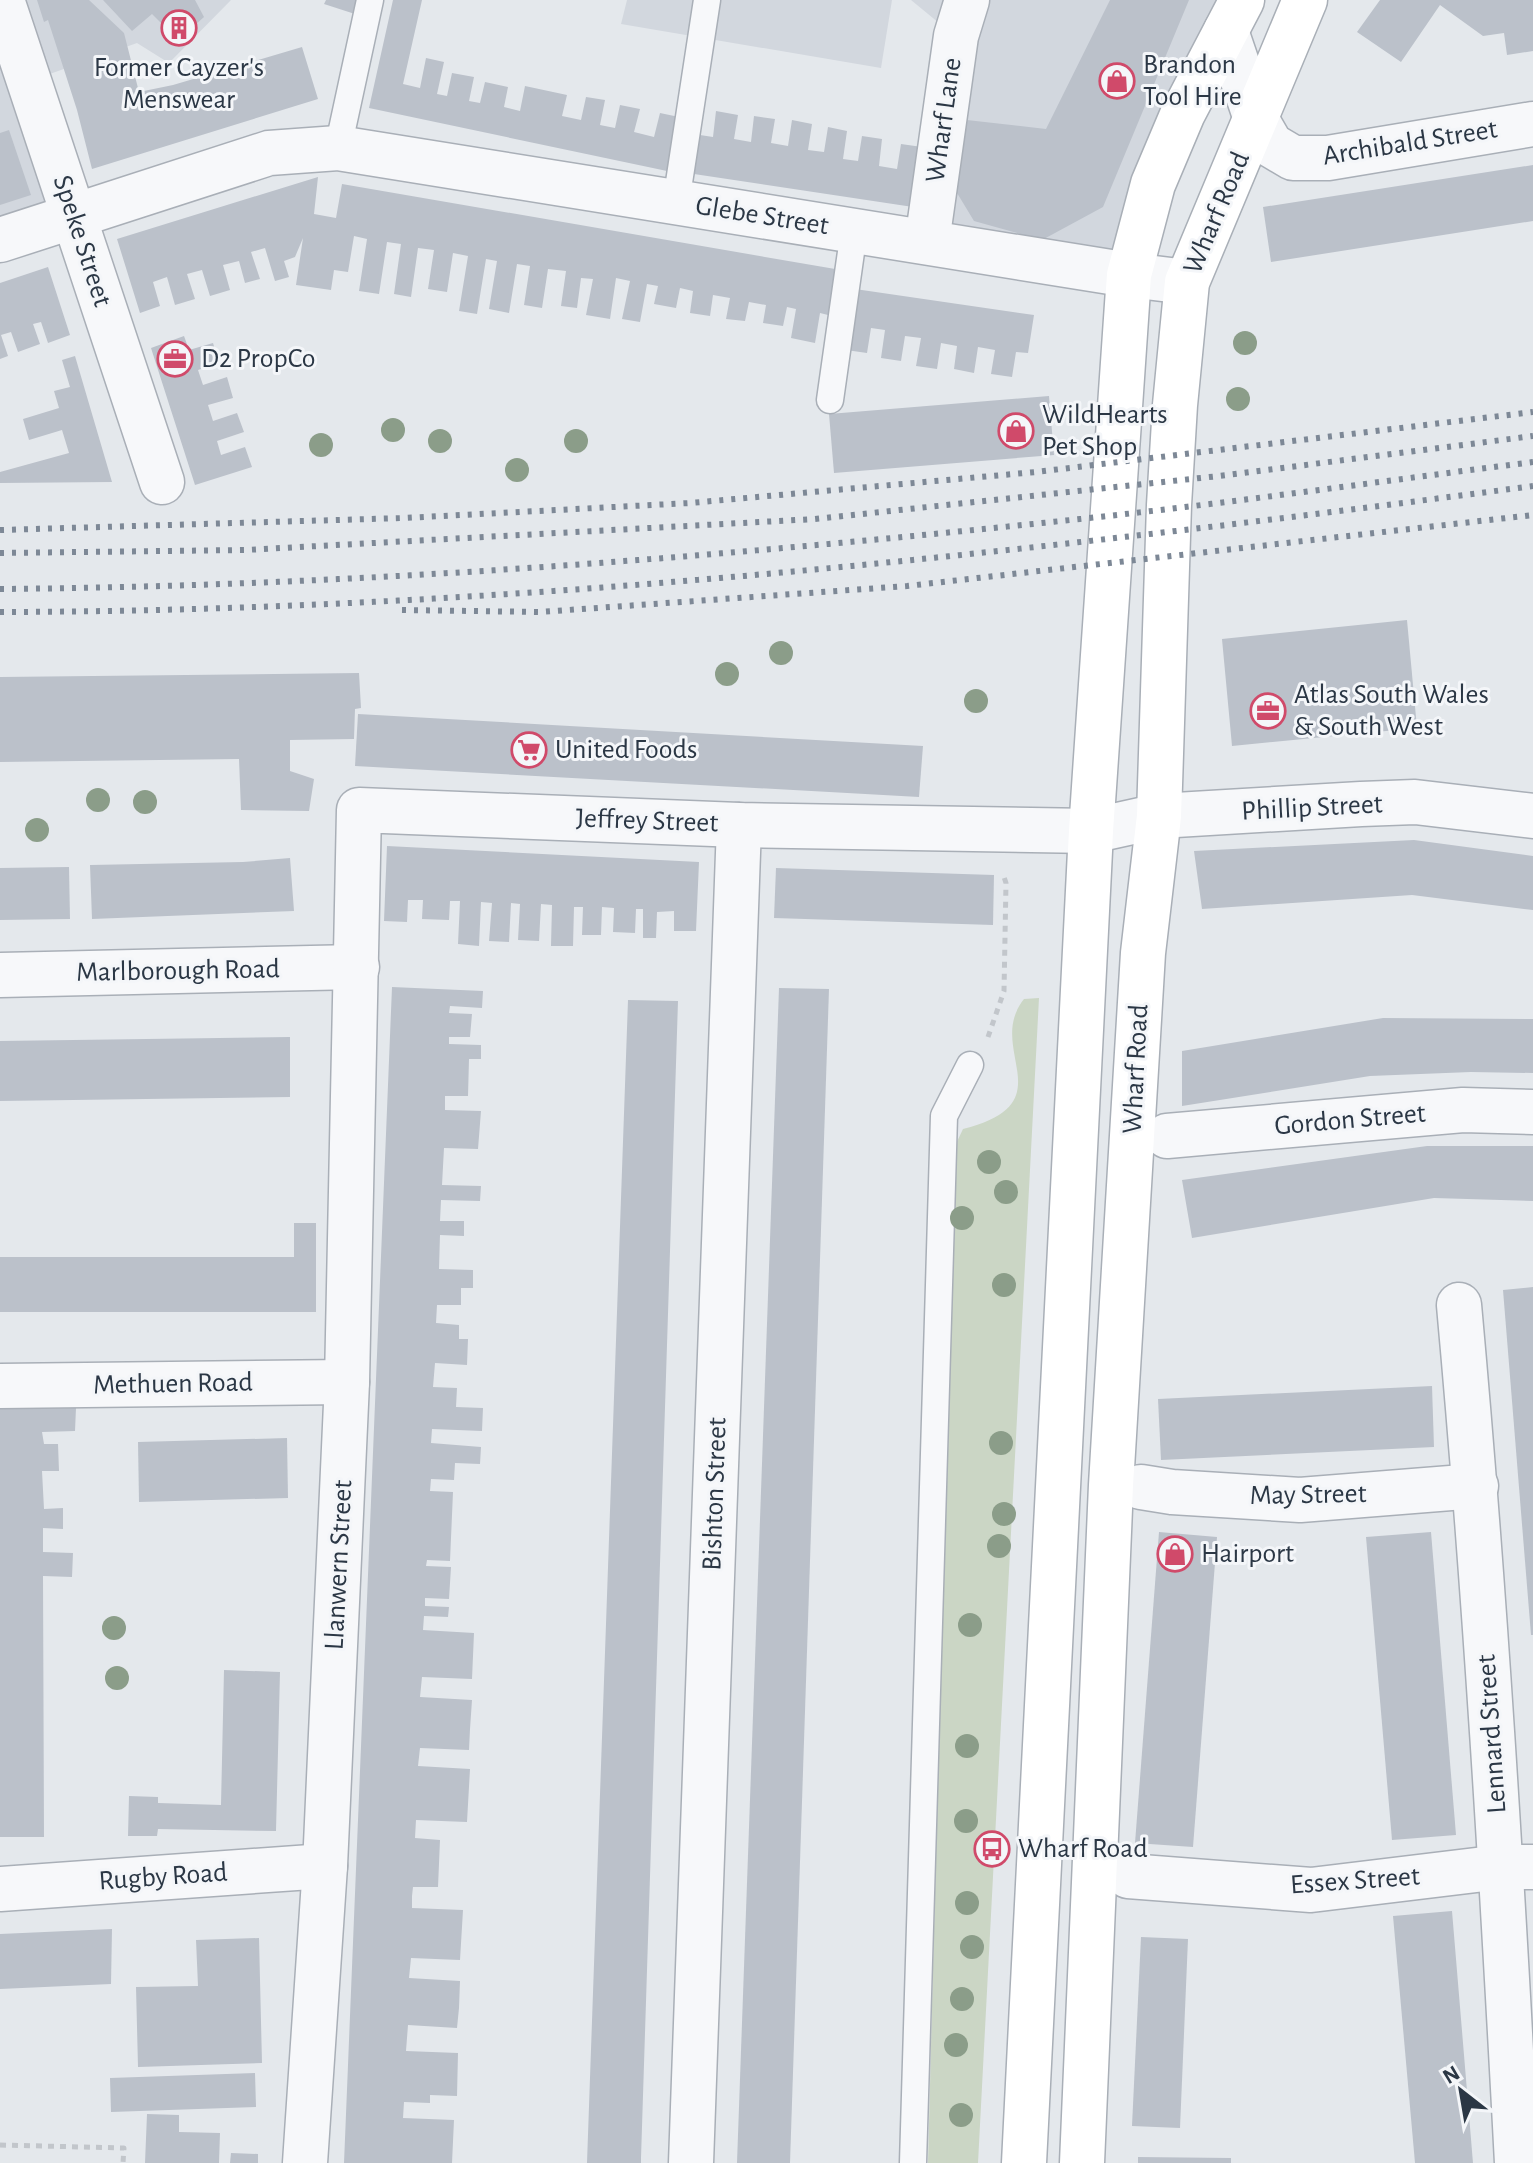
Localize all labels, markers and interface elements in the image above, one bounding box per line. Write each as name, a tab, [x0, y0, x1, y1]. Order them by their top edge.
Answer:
building icon: Former Cayzer's Menswear	[160, 9, 198, 47]
place label: Brandon Tool Hire	[1143, 51, 1242, 111]
place label: Former Cayzer's Menswear	[94, 54, 264, 114]
street label: Wharf Lane	[921, 56, 967, 184]
shop icon: Brandon Tool Hire	[1098, 62, 1136, 100]
street label: Archibald Street	[1321, 115, 1499, 171]
street label: Wharf Road	[1179, 148, 1255, 278]
street label: Speke Street	[48, 172, 116, 310]
street label: Glebe Street	[694, 192, 831, 240]
office icon: D2 PropCo	[156, 340, 194, 378]
place label: D2 PropCo	[201, 345, 315, 373]
place label: WildHearts Pet Shop	[1042, 401, 1168, 461]
shop icon: WildHearts Pet Shop	[997, 412, 1035, 450]
place label: Atlas South Wales & South West	[1294, 681, 1489, 741]
office icon: Atlas South Wales & South West	[1249, 692, 1287, 730]
supermarket icon: United Foods	[510, 731, 548, 769]
place label: United Foods	[555, 736, 697, 764]
street label: Phillip Street	[1241, 790, 1383, 826]
street label: Jeffrey Street	[575, 805, 719, 837]
street label: Marlborough Road	[76, 955, 280, 987]
street label: Wharf Road	[1119, 1003, 1153, 1135]
street label: Gordon Street	[1273, 1099, 1427, 1141]
street label: Methuen Road	[93, 1369, 253, 1399]
street label: Bishton Street	[698, 1417, 732, 1571]
street label: Llanwern Street	[321, 1479, 357, 1651]
street label: May Street	[1249, 1480, 1367, 1510]
shop icon: Hairport	[1156, 1535, 1194, 1573]
place label: Hairport	[1201, 1540, 1294, 1568]
street label: Lennard Street	[1472, 1653, 1512, 1815]
bus stop icon: Wharf Road	[973, 1830, 1011, 1868]
place label: Wharf Road	[1018, 1835, 1148, 1863]
street label: Rugby Road	[98, 1859, 228, 1895]
street label: Essex Street	[1289, 1863, 1421, 1899]
north arrow	[1421, 2051, 1501, 2131]
text: N	[1439, 2061, 1463, 2088]

